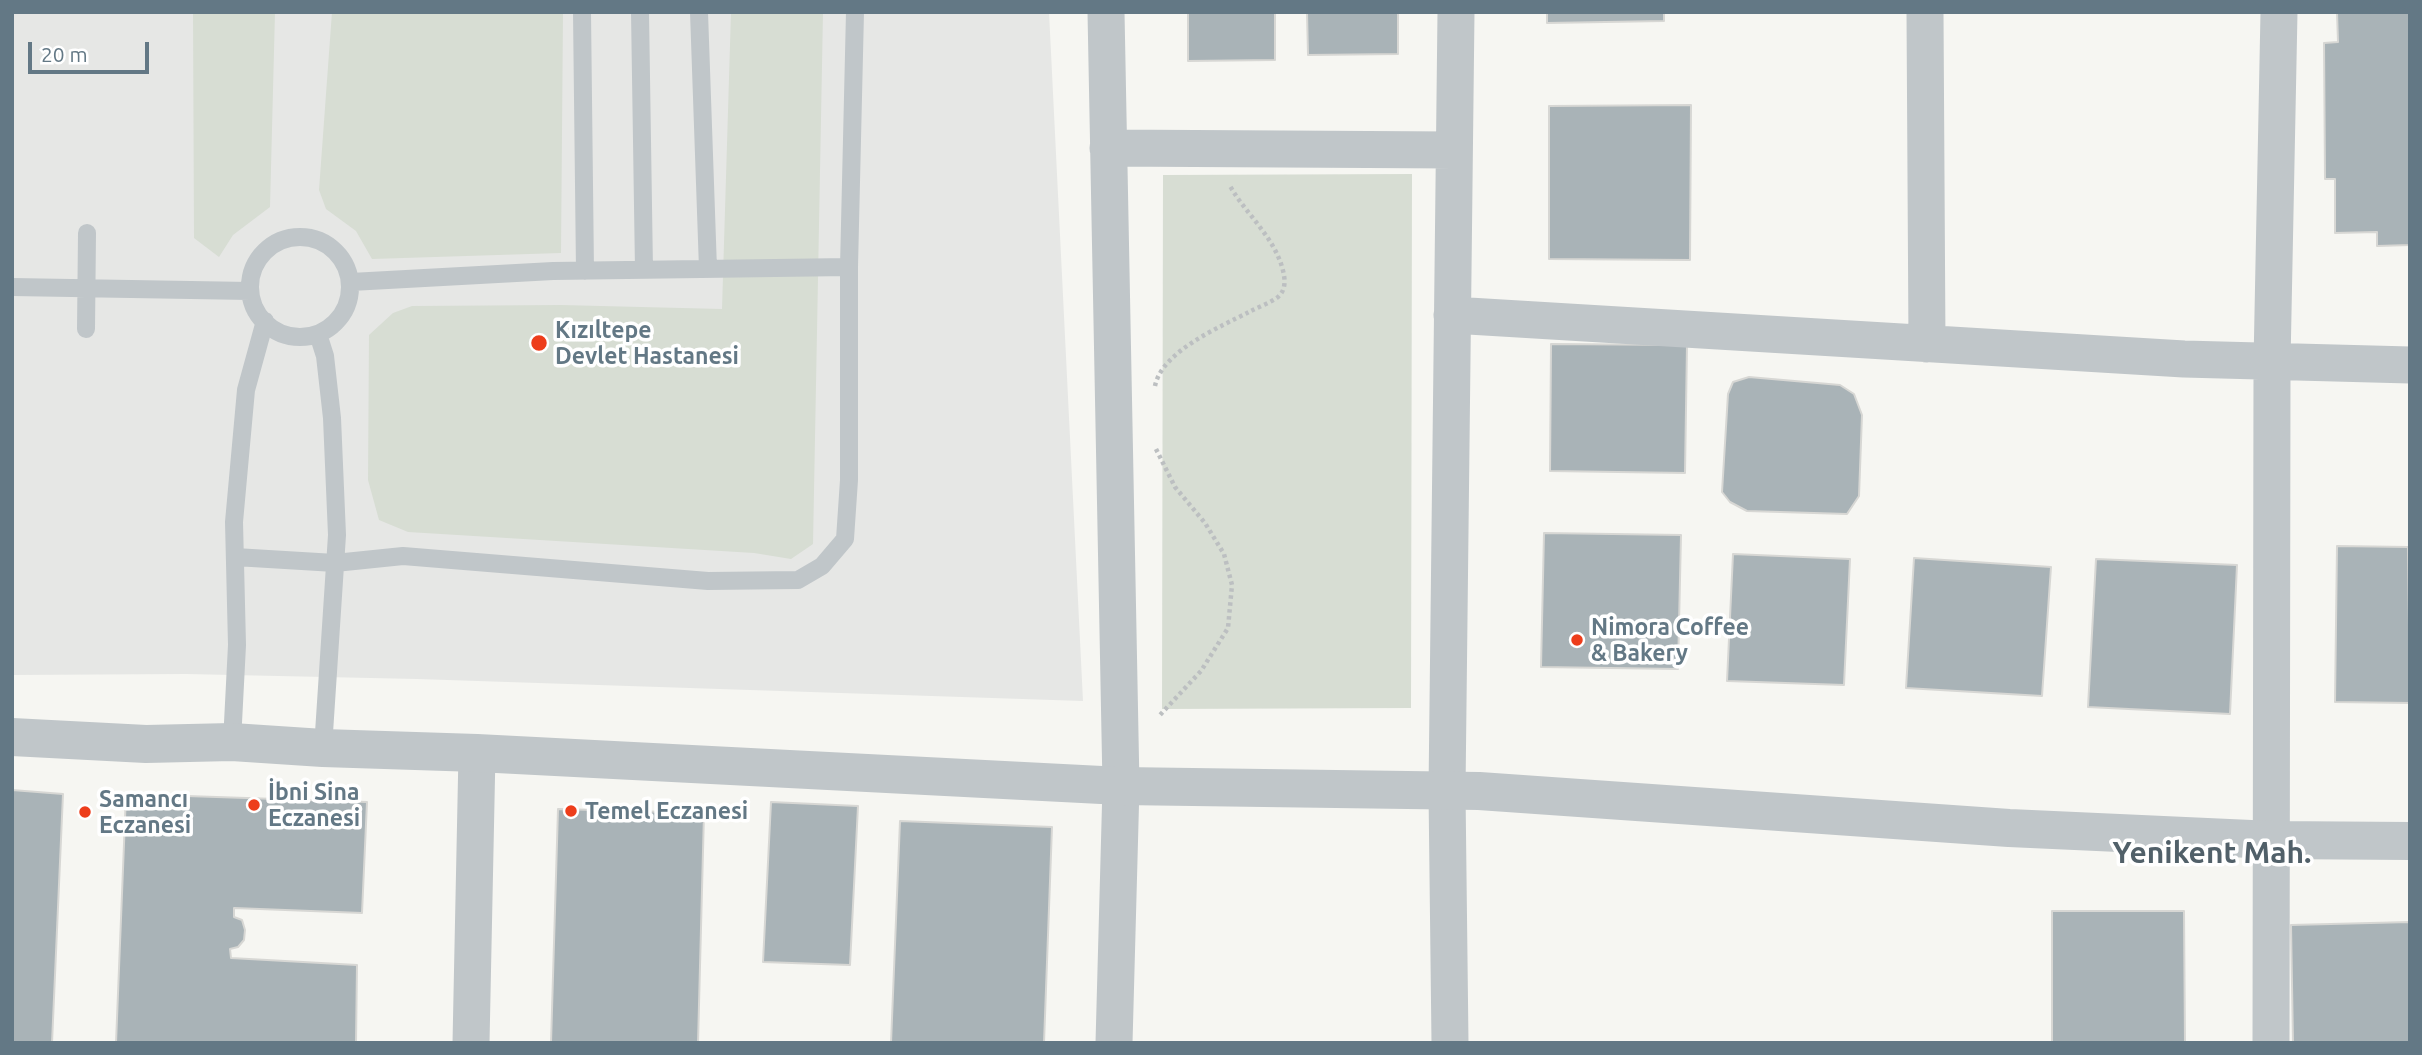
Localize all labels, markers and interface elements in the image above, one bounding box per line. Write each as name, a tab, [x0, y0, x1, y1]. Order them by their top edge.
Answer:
scale bar	[32, 28, 152, 72]
text: 20 m	[41, 42, 88, 66]
place label: Kızıltepe Devlet Hastanesi	[555, 316, 739, 370]
marker: Kızıltepe Devlet Hastanesi	[529, 333, 549, 353]
place label: Nimora Coffee & Bakery	[1591, 613, 1749, 667]
marker: Nimora Coffee & Bakery	[1569, 632, 1585, 648]
place label: İbni Sina Eczanesi	[268, 778, 360, 832]
place label: Samancı Eczanesi	[99, 785, 191, 839]
marker: İbni Sina Eczanesi	[246, 797, 262, 813]
place label: Temel Eczanesi	[585, 797, 748, 825]
marker: Temel Eczanesi	[563, 803, 579, 819]
marker: Samancı Eczanesi	[77, 804, 93, 820]
district label: Yenikent Mah.	[2113, 835, 2311, 871]

